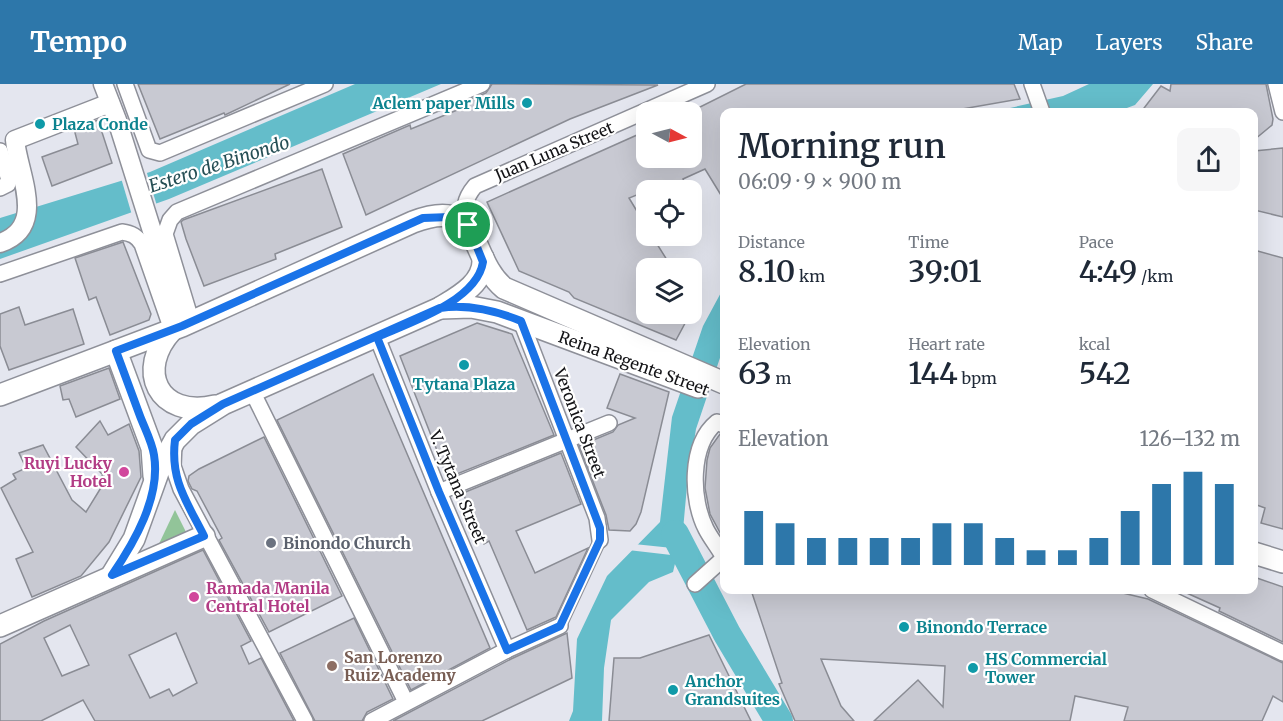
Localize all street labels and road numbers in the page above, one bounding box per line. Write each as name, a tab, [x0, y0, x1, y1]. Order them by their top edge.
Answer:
street label: Juan Luna Street	[491, 117, 617, 185]
street label: Reina Regente Street	[556, 326, 713, 400]
street label: Veronica Street	[550, 364, 610, 481]
street label: V. Tytana Street	[425, 427, 491, 547]

